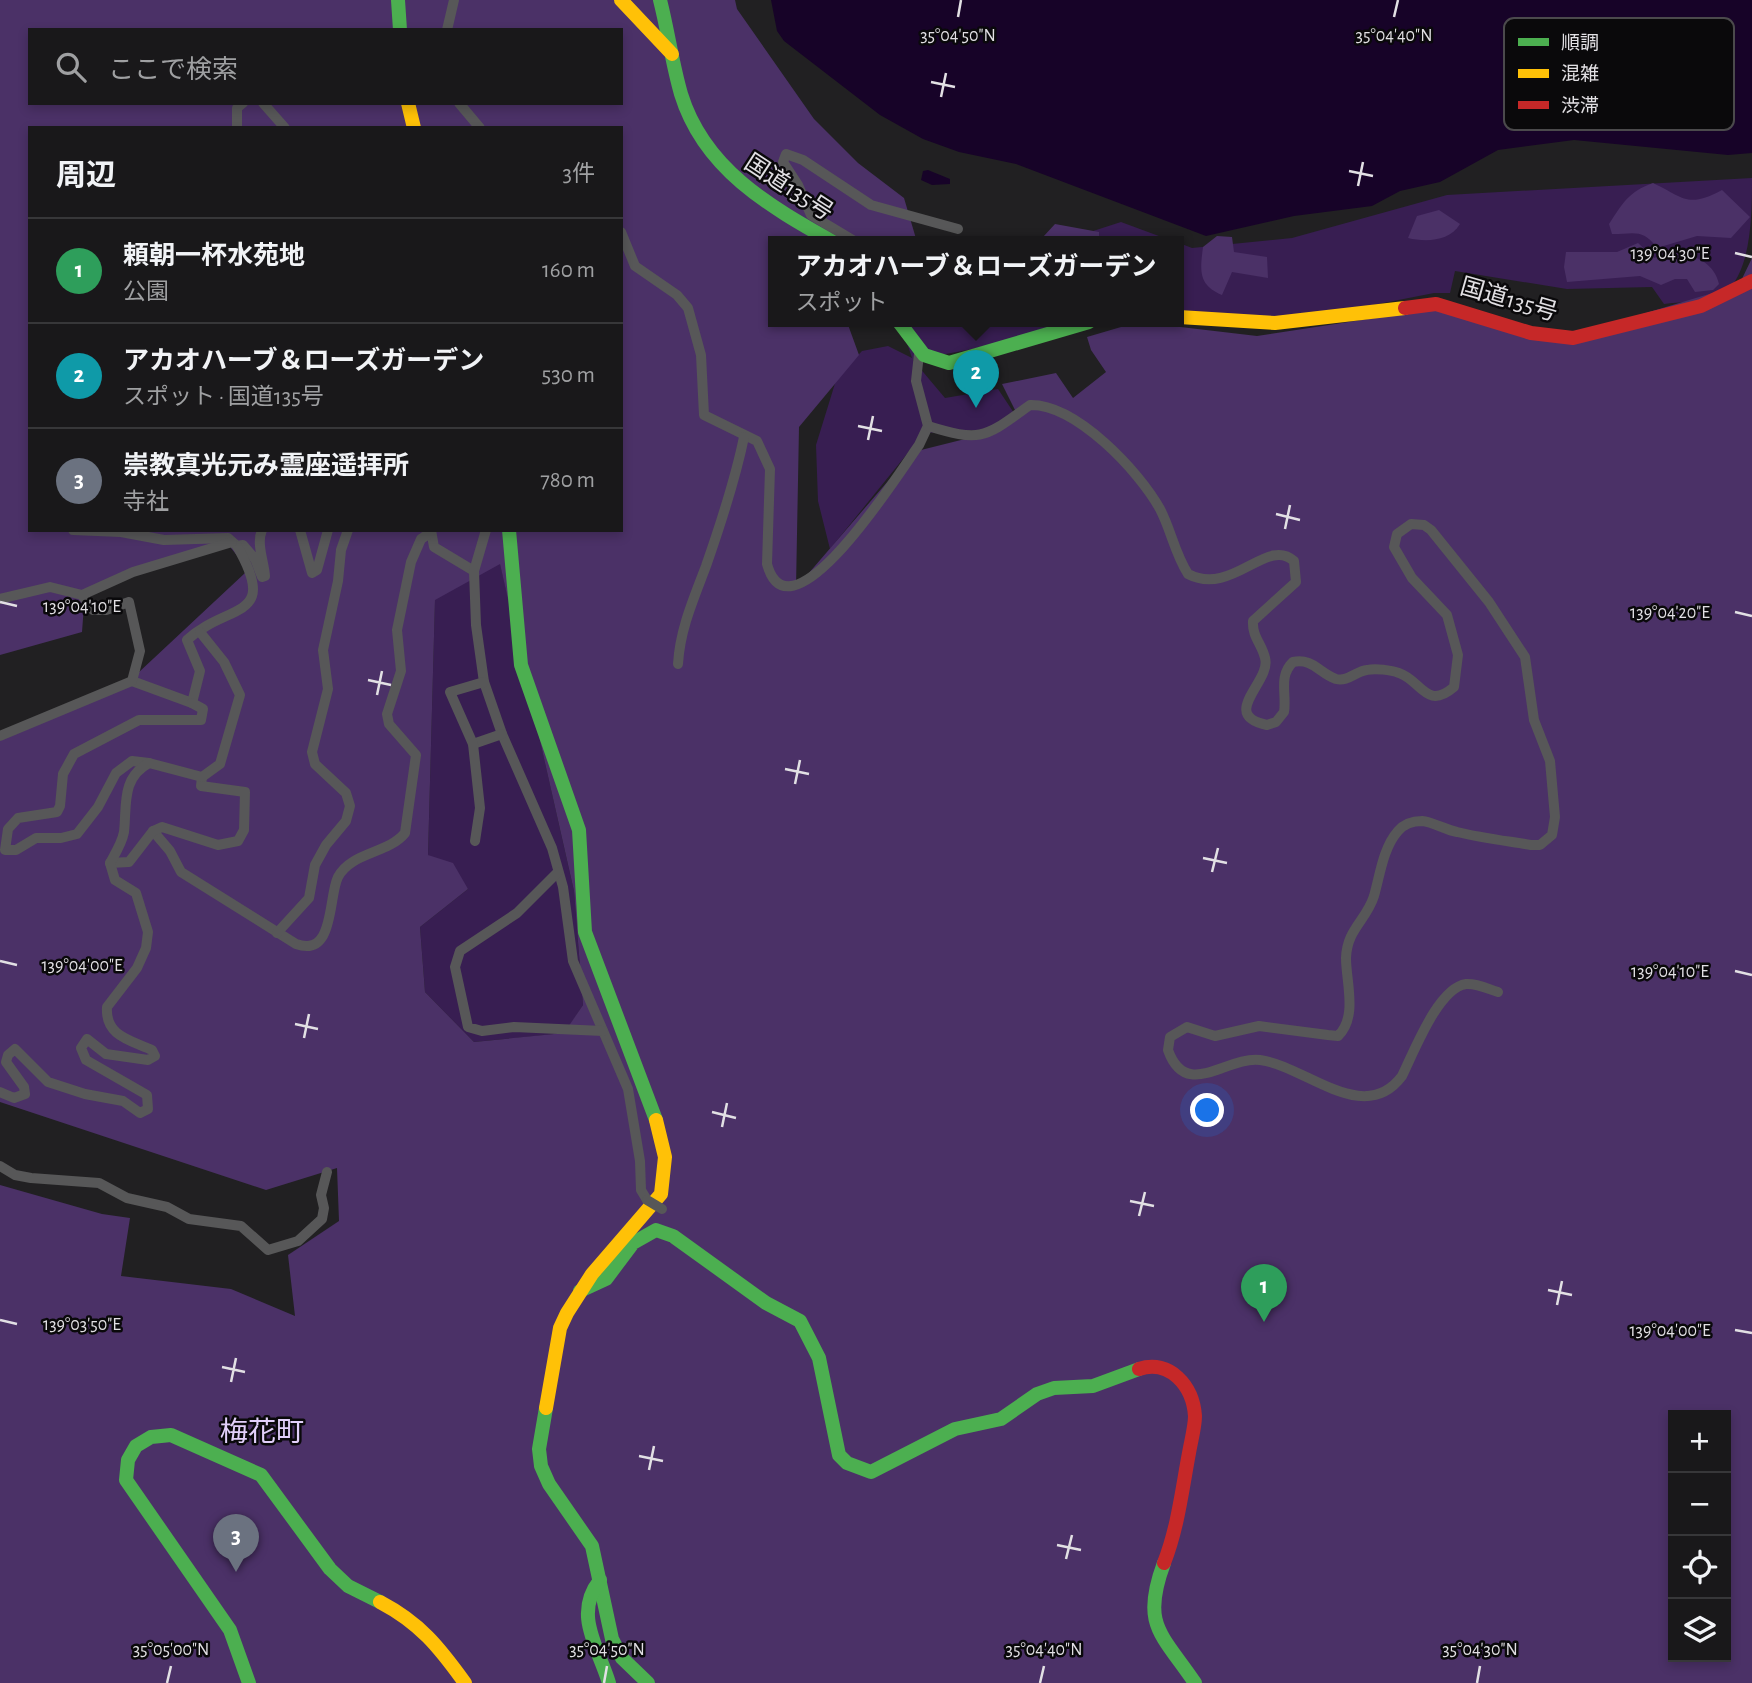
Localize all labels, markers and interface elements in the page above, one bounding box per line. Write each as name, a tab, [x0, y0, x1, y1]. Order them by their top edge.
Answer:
legend	[1504, 18, 1734, 130]
text: 35°04'50"N	[920, 27, 996, 45]
text: 35°04'40"N	[1356, 27, 1432, 45]
search box	[28, 28, 623, 105]
text: 順調	[1561, 33, 1599, 53]
icon: search	[52, 48, 90, 86]
text: ここで検索	[108, 57, 238, 83]
text: 混雑	[1561, 63, 1599, 84]
text: 渋滞	[1561, 95, 1599, 116]
street label: 国道135号	[740, 149, 838, 225]
text: 周辺	[56, 161, 116, 191]
text: 3件	[563, 163, 595, 186]
popup	[768, 236, 1184, 327]
text: 頼朝一杯水苑地	[123, 243, 305, 269]
text: 139°04'30"E	[1630, 245, 1710, 263]
text: アカオハーブ＆ローズガーデン	[795, 254, 1157, 280]
text: 1	[75, 259, 83, 282]
text: 160 m	[542, 259, 595, 282]
street label: 国道135号	[1457, 273, 1561, 325]
text: 公園	[123, 281, 169, 304]
text: スポット	[795, 292, 887, 315]
text: アカオハーブ＆ローズガーデン	[123, 348, 484, 374]
pin: 2	[953, 350, 999, 408]
text: 2	[74, 364, 84, 387]
text: 530 m	[542, 364, 595, 387]
text: スポット · 国道135号	[123, 386, 324, 409]
text: 崇教真光元み霊座遥拝所	[123, 453, 409, 479]
text: 3	[74, 469, 84, 492]
text: 780 m	[540, 469, 595, 492]
text: 寺社	[123, 491, 169, 514]
text: 139°04'10"E	[43, 598, 121, 616]
text: 139°04'20"E	[1630, 604, 1710, 622]
text: 139°04'00"E	[41, 957, 123, 975]
text: 139°04'10"E	[1631, 963, 1709, 981]
your location	[1190, 1093, 1224, 1127]
pin: 1	[1241, 1264, 1287, 1322]
text: 139°03'50"E	[43, 1316, 121, 1334]
text: 139°04'00"E	[1629, 1322, 1711, 1340]
map controls	[1668, 1410, 1731, 1662]
button: +	[1668, 1410, 1731, 1473]
district label: 梅花町	[220, 1417, 304, 1447]
button: −	[1668, 1473, 1731, 1536]
pin: 3	[213, 1514, 259, 1572]
button: locate	[1668, 1536, 1731, 1599]
button: layers	[1668, 1599, 1731, 1662]
text: 35°05'00"N	[133, 1641, 209, 1659]
text: 35°04'50"N	[569, 1641, 645, 1659]
text: 35°04'40"N	[1006, 1641, 1082, 1659]
text: 35°04'30"N	[1442, 1641, 1518, 1659]

